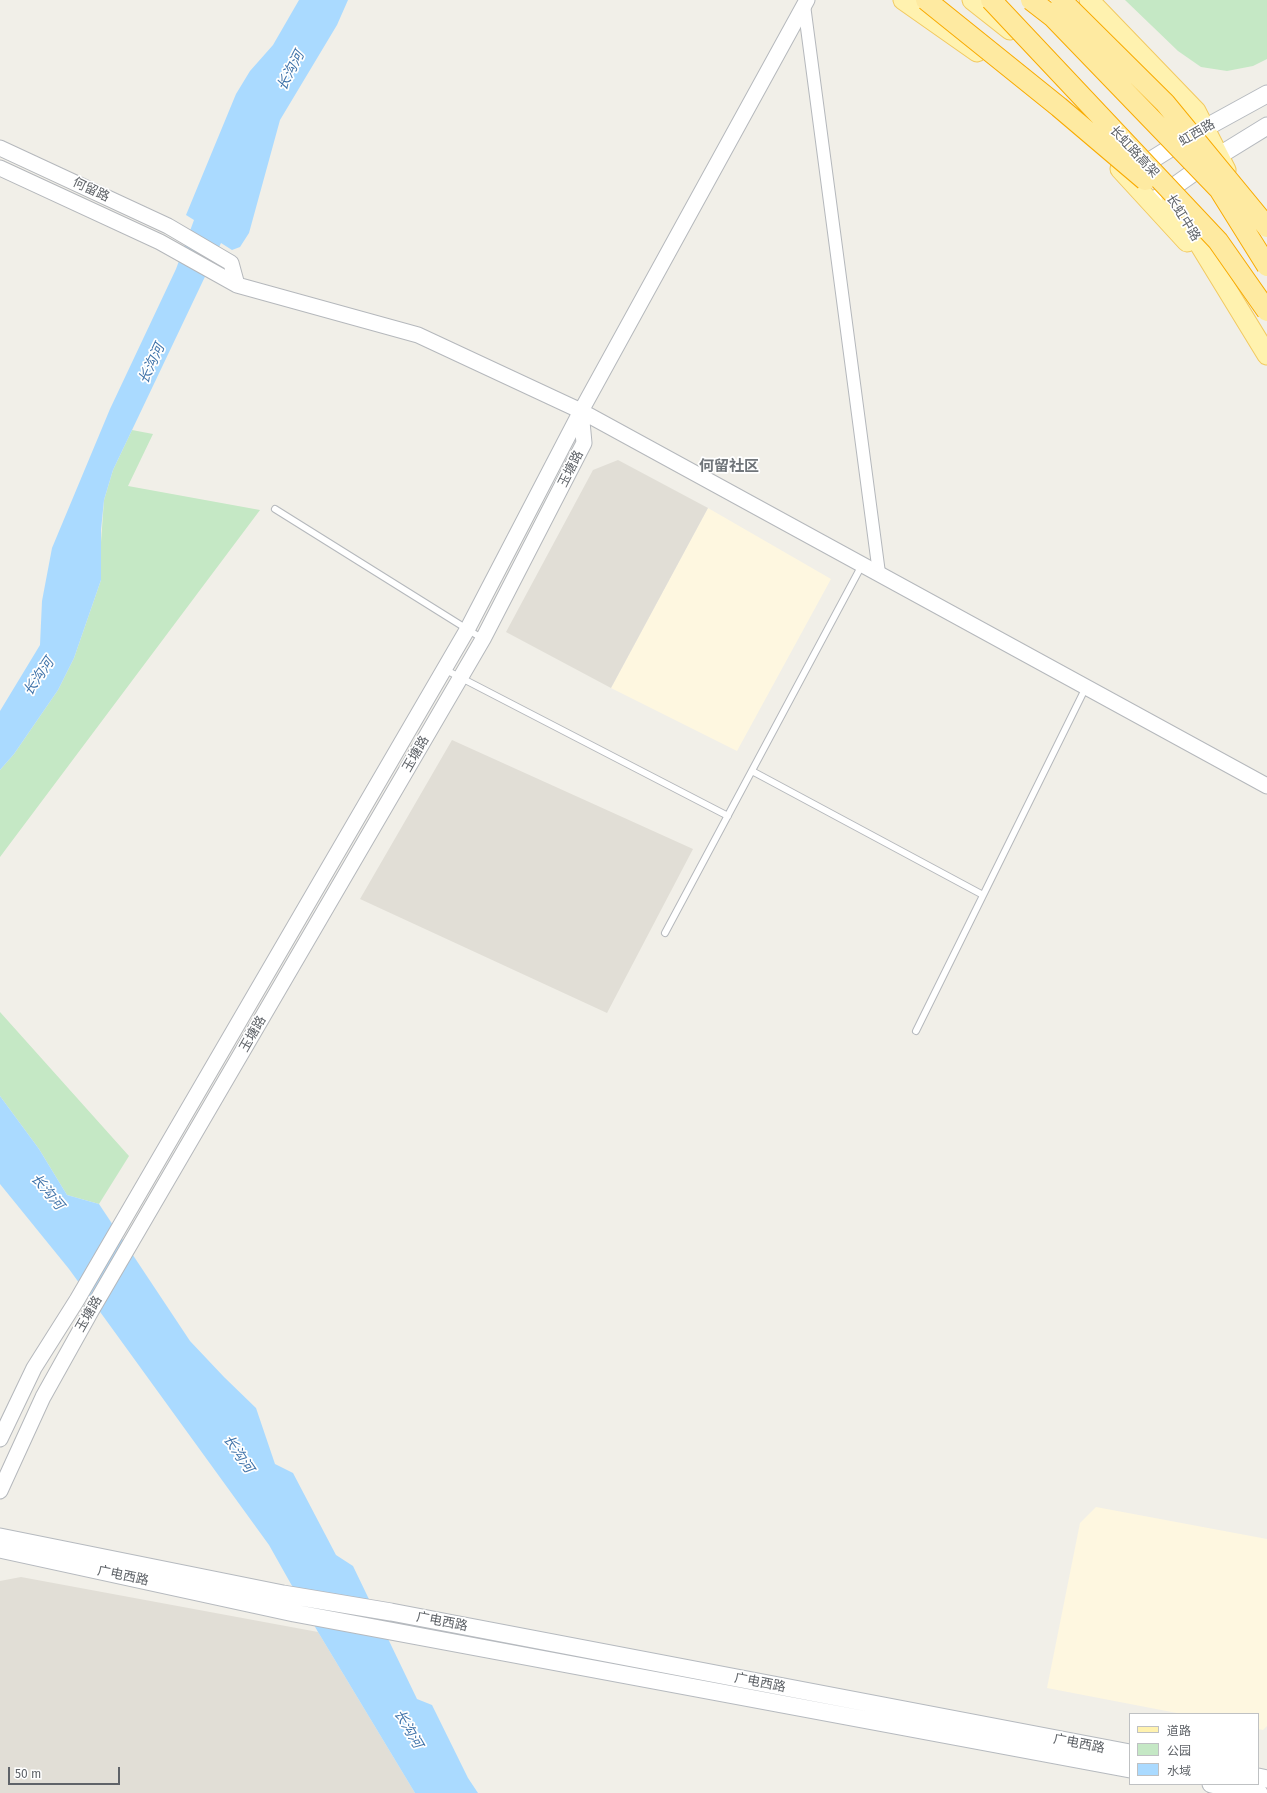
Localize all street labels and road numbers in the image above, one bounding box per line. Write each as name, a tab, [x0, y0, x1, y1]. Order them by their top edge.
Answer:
street label: 虹西路	[1176, 116, 1218, 150]
street label: 长虹路高架	[1106, 123, 1162, 181]
street label: 何留路	[70, 175, 112, 205]
street label: 长虹中路	[1163, 192, 1203, 244]
street label: 玉塘路	[555, 448, 587, 490]
street label: 玉塘路	[399, 733, 433, 775]
street label: 玉塘路	[236, 1013, 270, 1055]
street label: 玉塘路	[72, 1293, 106, 1335]
street label: 广电西路	[96, 1563, 150, 1589]
street label: 广电西路	[415, 1609, 469, 1635]
street label: 广电西路	[733, 1670, 787, 1696]
street label: 广电西路	[1052, 1731, 1106, 1757]

